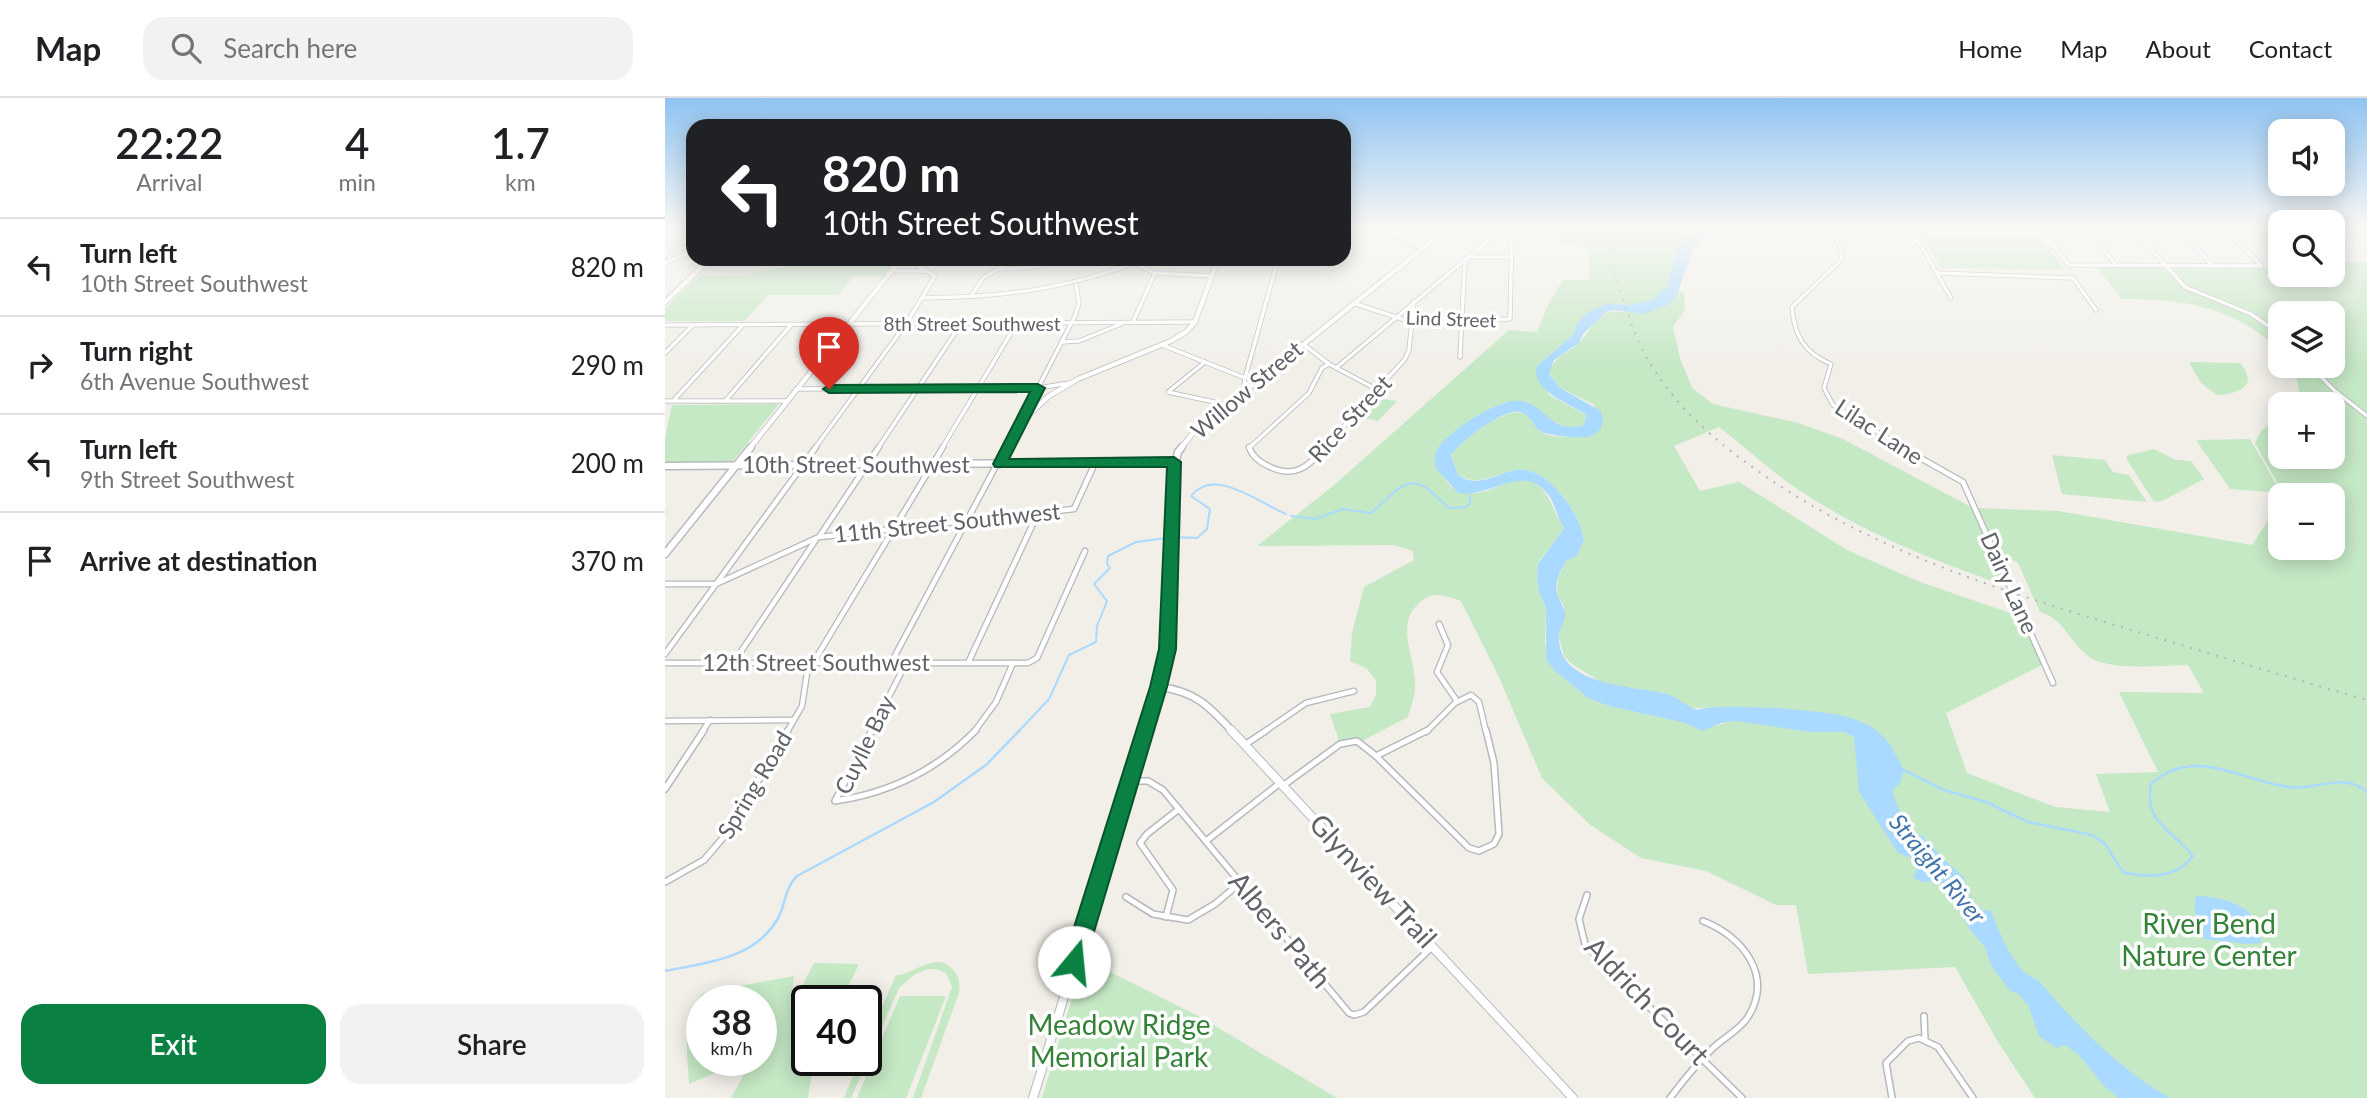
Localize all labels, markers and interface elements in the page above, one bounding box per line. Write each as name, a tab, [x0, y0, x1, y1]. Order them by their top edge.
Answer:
search box	[143, 17, 633, 80]
text: Map	[35, 28, 101, 68]
icon: search	[167, 29, 205, 67]
text: Search here	[223, 32, 357, 64]
text: Home	[1958, 34, 2022, 63]
text: Map	[2060, 34, 2108, 63]
text: About	[2146, 34, 2211, 63]
text: Contact	[2249, 34, 2332, 63]
text: 22:22	[115, 118, 223, 168]
text: 4	[345, 118, 369, 168]
text: 1.7	[491, 118, 550, 168]
map controls	[2268, 119, 2345, 560]
button: sound	[2268, 119, 2345, 196]
text: 820 m	[822, 144, 960, 202]
icon: left	[707, 147, 798, 238]
text: Arrival	[136, 168, 202, 196]
text: min	[339, 168, 376, 196]
text: km	[505, 168, 536, 196]
text: 10th Street Southwest	[822, 203, 1139, 242]
button: search	[2268, 210, 2345, 287]
text: Turn left	[80, 237, 177, 269]
icon: left	[21, 248, 59, 286]
text: 820 m	[571, 251, 644, 283]
text: 10th Street Southwest	[80, 269, 308, 297]
button: layers	[2268, 301, 2345, 378]
street label: Lind Street	[1405, 305, 1497, 332]
street label: 8th Street Southwest	[883, 312, 1061, 335]
pin	[799, 317, 859, 389]
icon: arrive	[810, 328, 848, 366]
street label: Willow Street	[1185, 334, 1308, 444]
text: Turn right	[80, 335, 193, 367]
icon: right	[21, 346, 59, 384]
text: 290 m	[571, 349, 644, 381]
text: 6th Avenue Southwest	[80, 367, 309, 395]
street label: Rice Street	[1302, 368, 1397, 468]
street label: Lilac Lane	[1830, 392, 1929, 470]
button: +	[2268, 392, 2345, 469]
text: Turn left	[80, 433, 177, 465]
icon: left	[21, 444, 59, 482]
text: 200 m	[571, 447, 644, 479]
street label: 10th Street Southwest	[742, 450, 971, 478]
text: 9th Street Southwest	[80, 465, 294, 493]
button: −	[2268, 483, 2345, 560]
street label: 11th Street Southwest	[832, 496, 1062, 548]
street label: Dairy Lane	[1975, 528, 2045, 638]
icon: arrive	[21, 542, 59, 580]
text: Arrive at destination	[80, 545, 317, 577]
text: 370 m	[571, 545, 644, 577]
street label: 12th Street Southwest	[702, 648, 931, 676]
street label: Cuylle Bay	[828, 690, 900, 799]
street label: Spring Road	[711, 726, 797, 843]
street label: Glynview Trail	[1303, 806, 1444, 954]
water label: Straight River	[1884, 807, 1993, 929]
street label: Albers Path	[1222, 864, 1339, 994]
park label: River Bend Nature Center	[2121, 906, 2297, 972]
position arrow	[1037, 925, 1111, 999]
street label: Aldrich Court	[1578, 929, 1717, 1071]
speed limit sign: 40	[791, 985, 882, 1076]
text: 38	[711, 1000, 752, 1042]
button: Exit	[21, 1004, 326, 1084]
button: Share	[340, 1004, 644, 1084]
park label: Meadow Ridge Memorial Park	[1027, 1007, 1211, 1073]
text: km/h	[710, 1037, 753, 1059]

